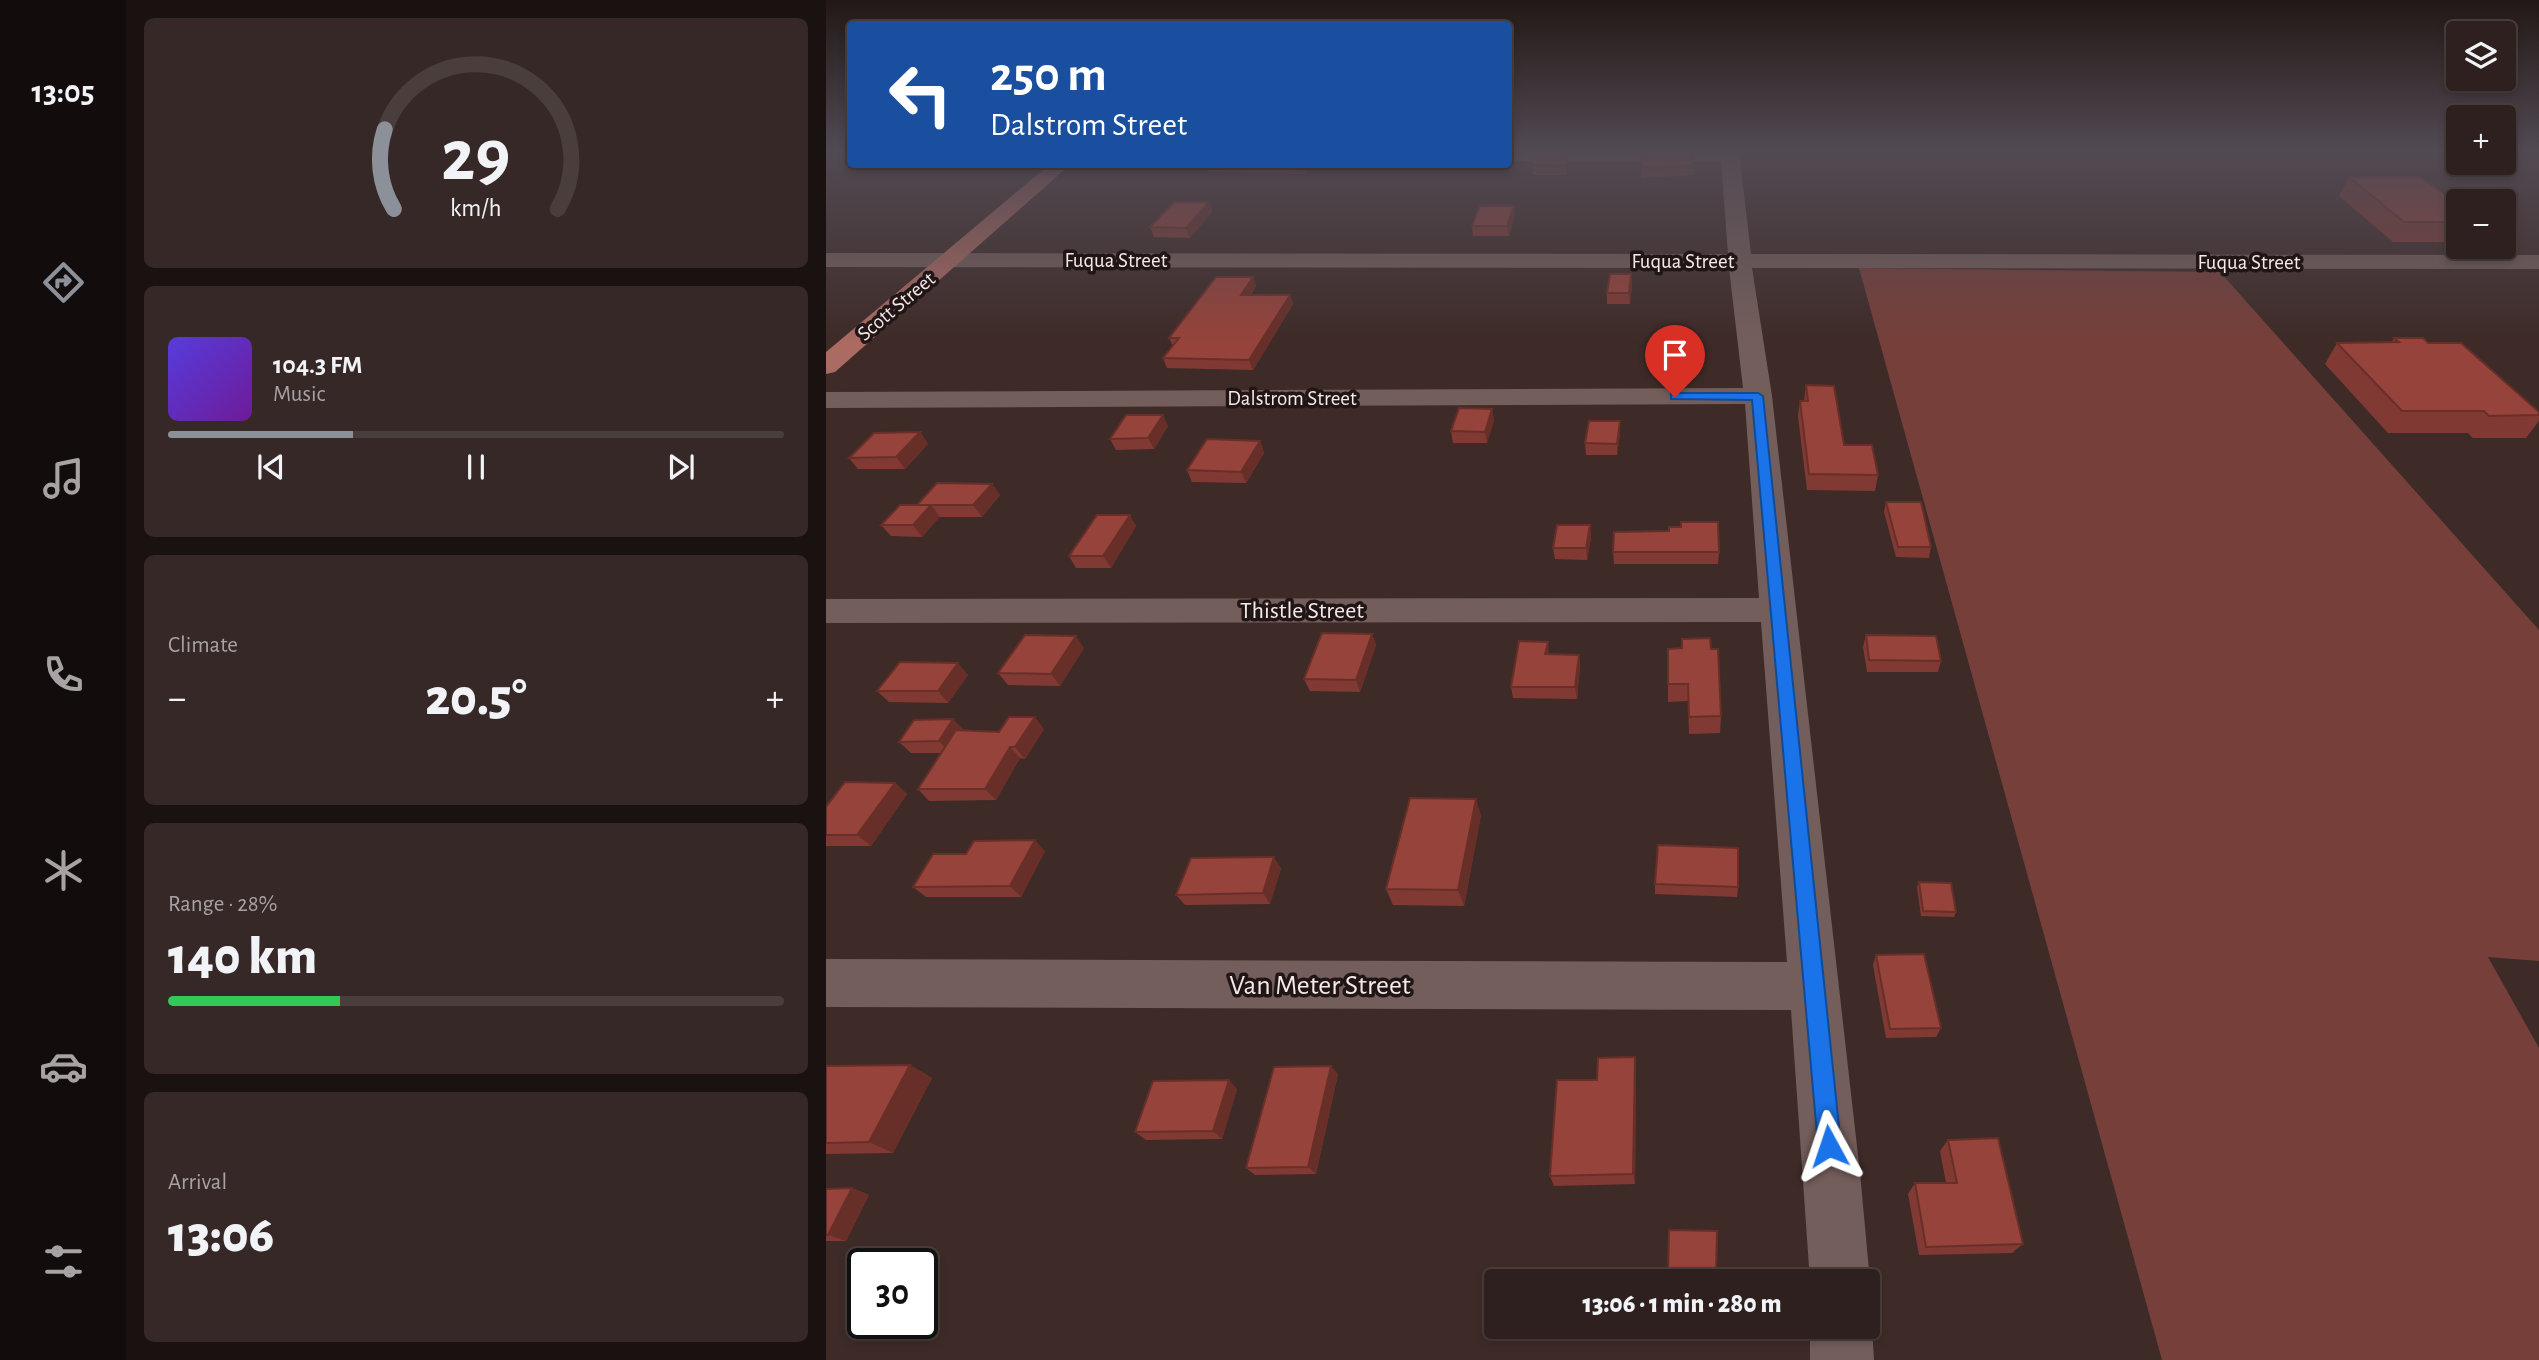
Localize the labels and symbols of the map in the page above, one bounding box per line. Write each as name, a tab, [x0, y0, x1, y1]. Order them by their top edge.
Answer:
street label: Fuqua Street	[1065, 250, 1168, 271]
street label: Fuqua Street	[1632, 251, 1735, 272]
street label: Fuqua Street	[2198, 252, 2301, 273]
street label: Scott Street	[853, 268, 939, 345]
pin	[1645, 325, 1705, 397]
street label: Dalstrom Street	[1227, 388, 1357, 409]
street label: Thistle Street	[1240, 599, 1364, 623]
street label: Van Meter Street	[1229, 972, 1411, 1000]
position arrow	[1792, 1109, 1866, 1183]
speed limit sign: 30	[847, 1248, 938, 1339]

